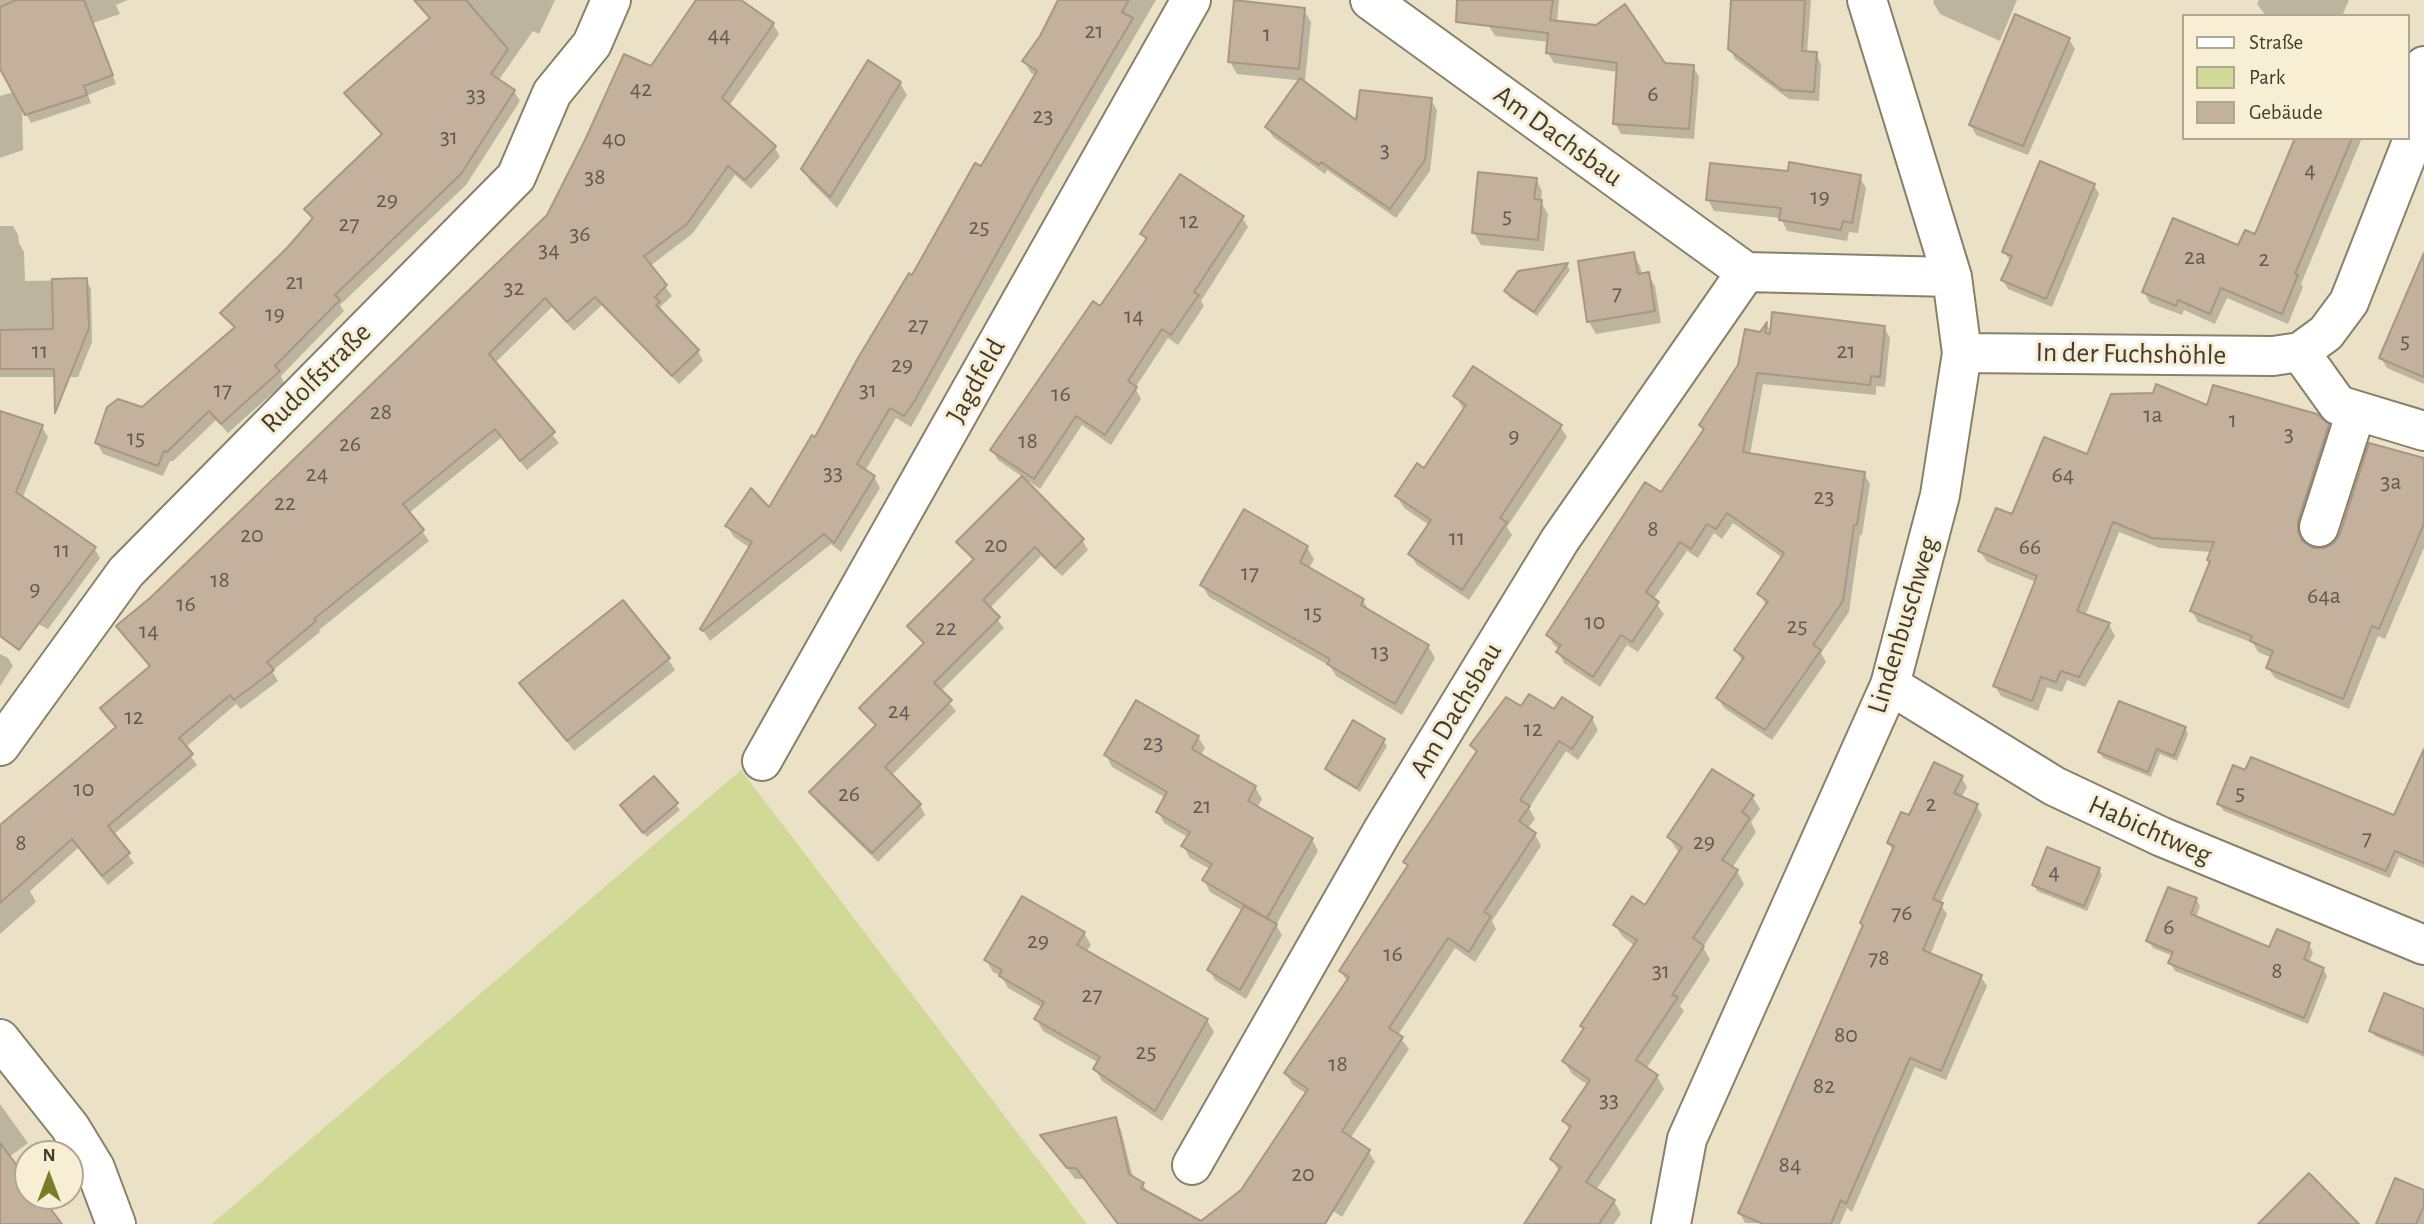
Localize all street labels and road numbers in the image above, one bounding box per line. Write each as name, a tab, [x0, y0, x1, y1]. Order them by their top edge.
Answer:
street label: Am Dachsbau	[1487, 78, 1629, 194]
street label: Rudolfstraße	[254, 316, 378, 440]
street label: Jagdfeld	[939, 333, 1013, 429]
street label: In der Fuchshöhle	[2035, 336, 2227, 372]
street label: Lindenbuschweg	[1860, 532, 1946, 718]
street label: Am Dachsbau	[1403, 637, 1509, 783]
street label: Habichtweg	[2083, 788, 2217, 872]

